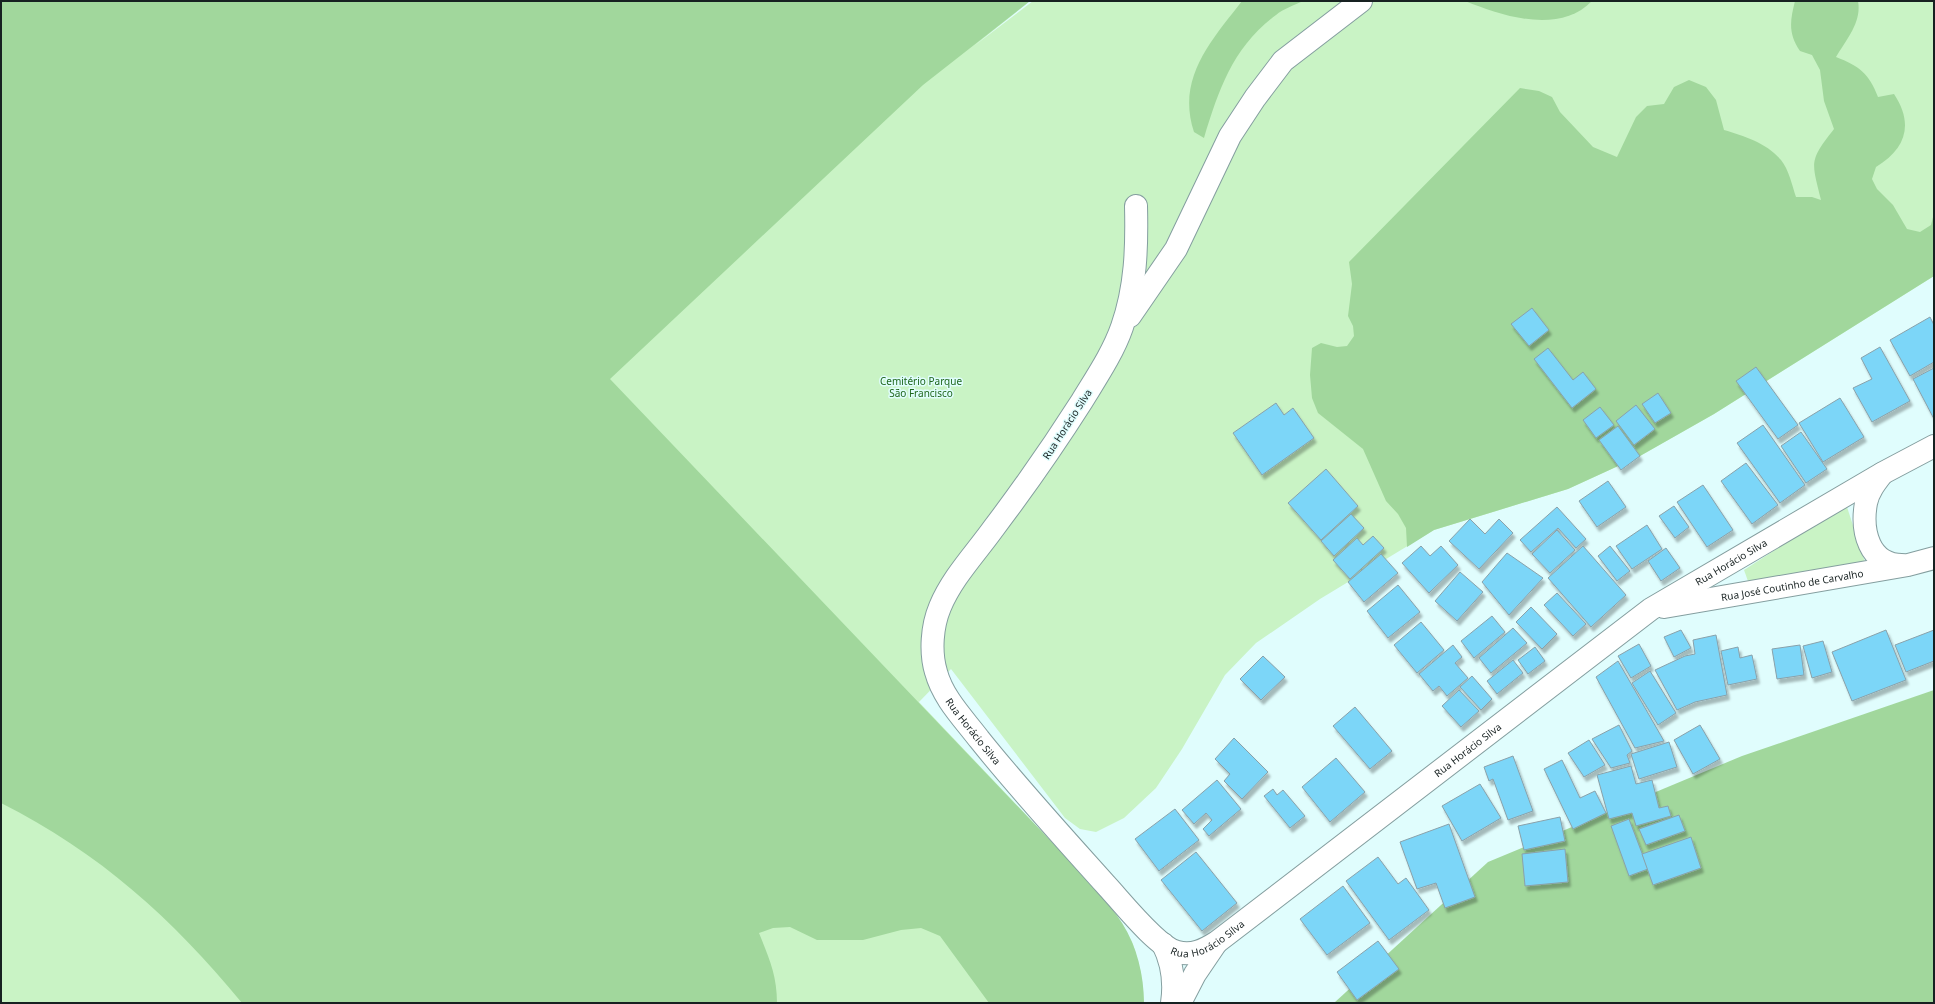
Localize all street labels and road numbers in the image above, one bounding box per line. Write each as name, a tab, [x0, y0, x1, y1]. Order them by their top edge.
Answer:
street label: Rua Horácio Silva	[1039, 386, 1095, 462]
street label: Rua Horácio Silva	[1692, 536, 1770, 589]
street label: Rua José Coutinho de Carvalho	[1720, 566, 1864, 604]
street label: Rua Horácio Silva	[943, 695, 1004, 767]
street label: Rua Horácio Silva	[1431, 719, 1504, 780]
street label: Rua Horácio Silva	[1169, 917, 1247, 960]

